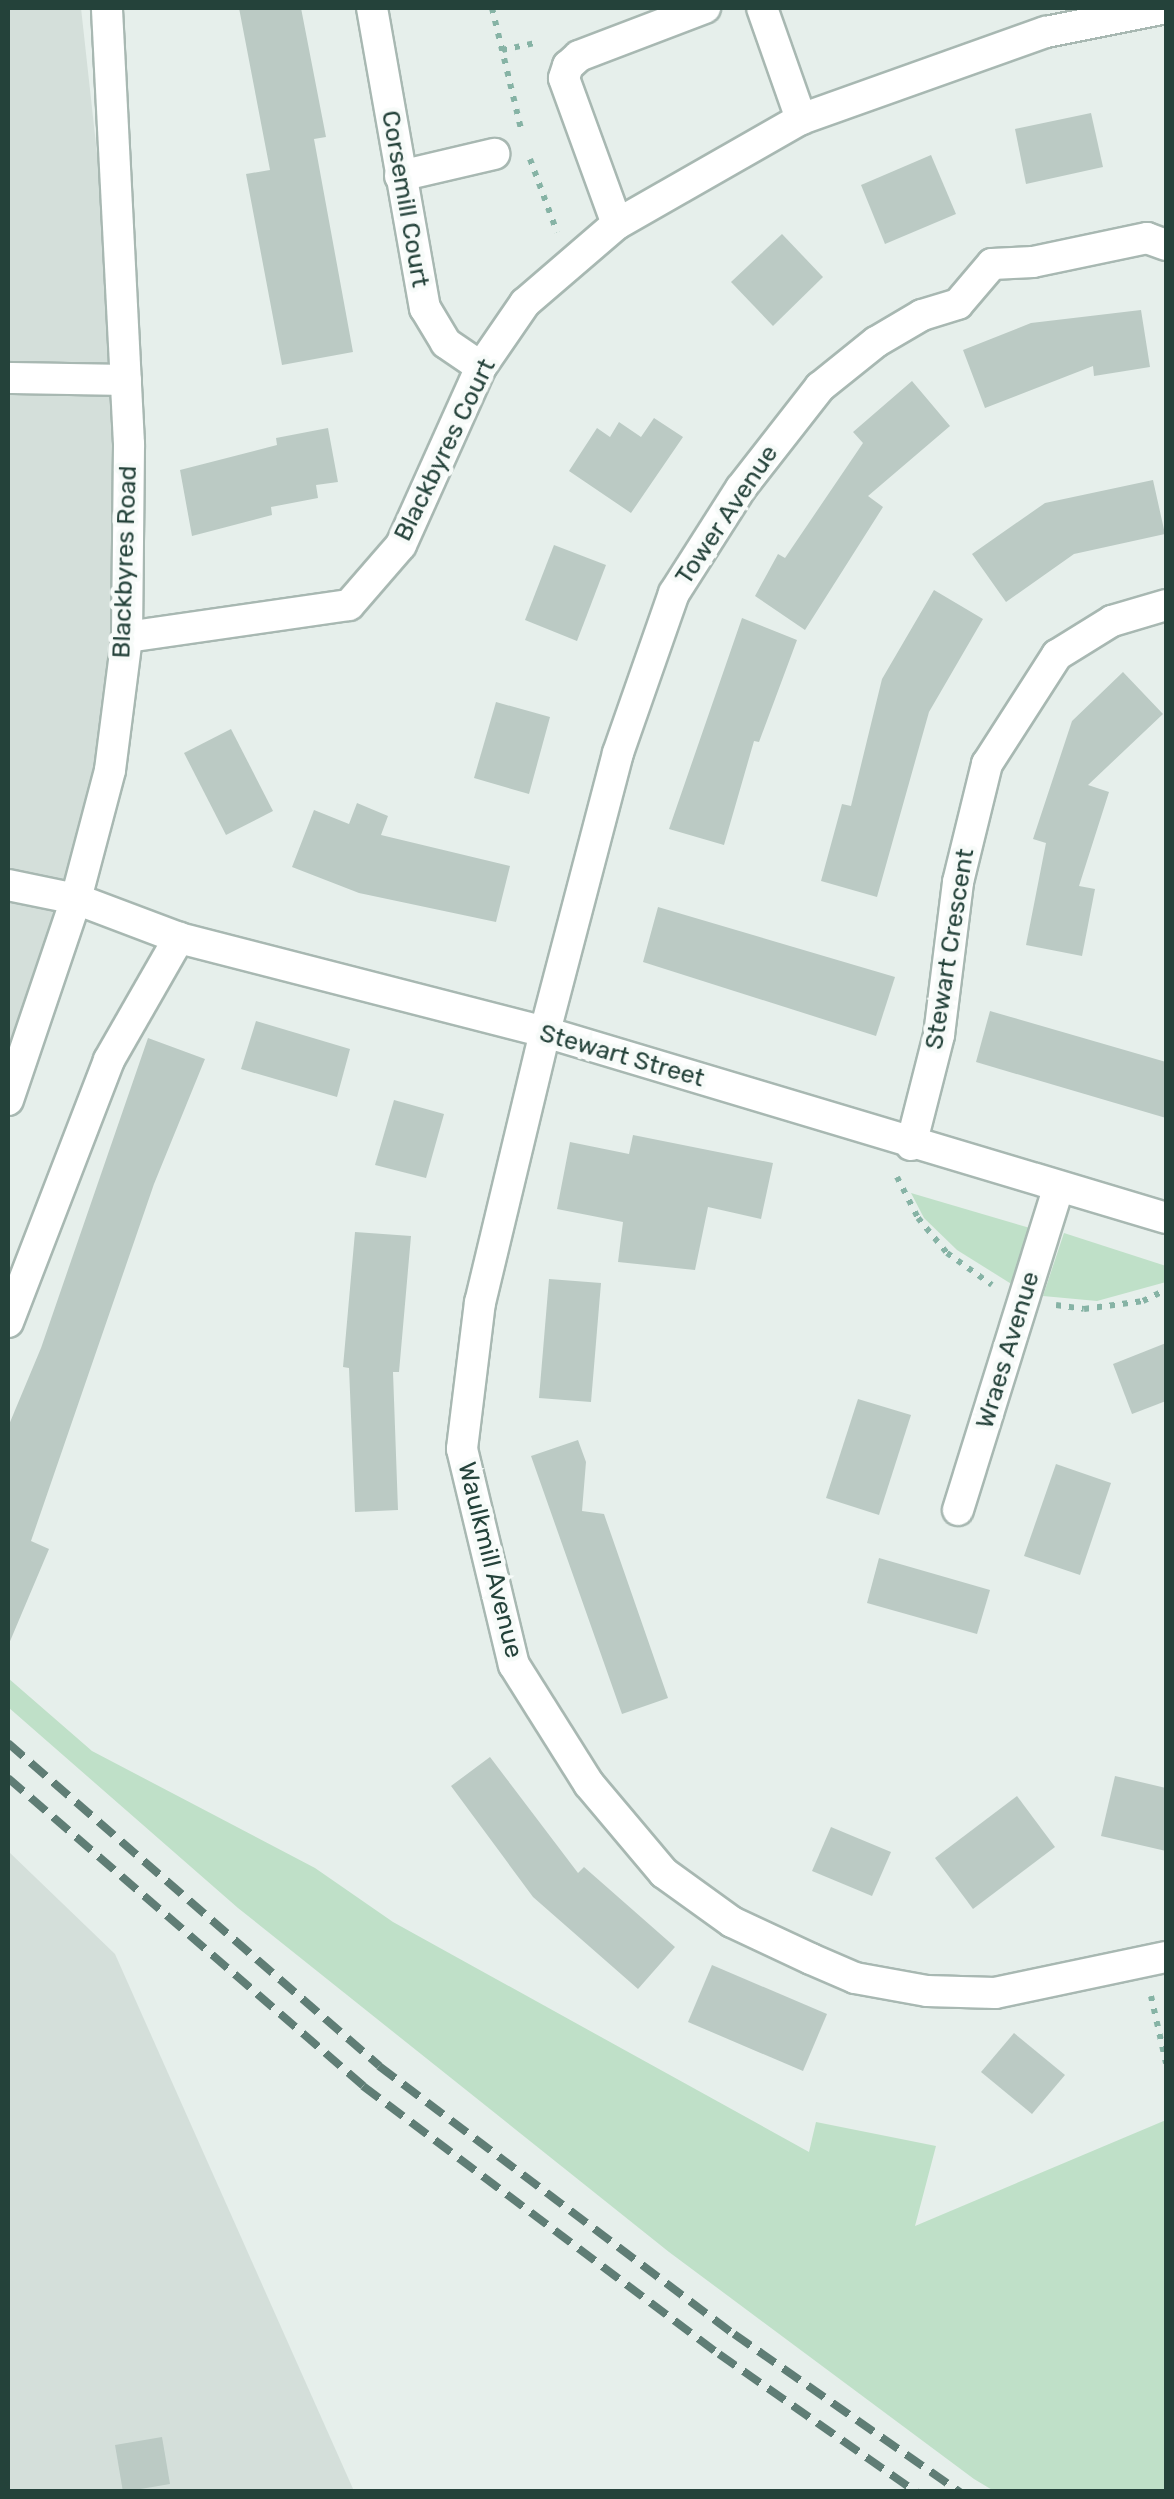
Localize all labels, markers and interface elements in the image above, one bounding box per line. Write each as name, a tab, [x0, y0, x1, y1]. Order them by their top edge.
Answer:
street label: Corsemill Court	[375, 108, 435, 290]
street label: Blackbyres Court	[388, 354, 502, 546]
street label: Tower Avenue	[669, 439, 785, 591]
street label: Blackbyres Road	[107, 465, 143, 659]
street label: Stewart Crescent	[919, 846, 981, 1052]
street label: Stewart Street	[536, 1018, 708, 1094]
street label: Wraes Avenue	[970, 1268, 1046, 1432]
street label: Waulkmill Avenue	[451, 1459, 529, 1661]

